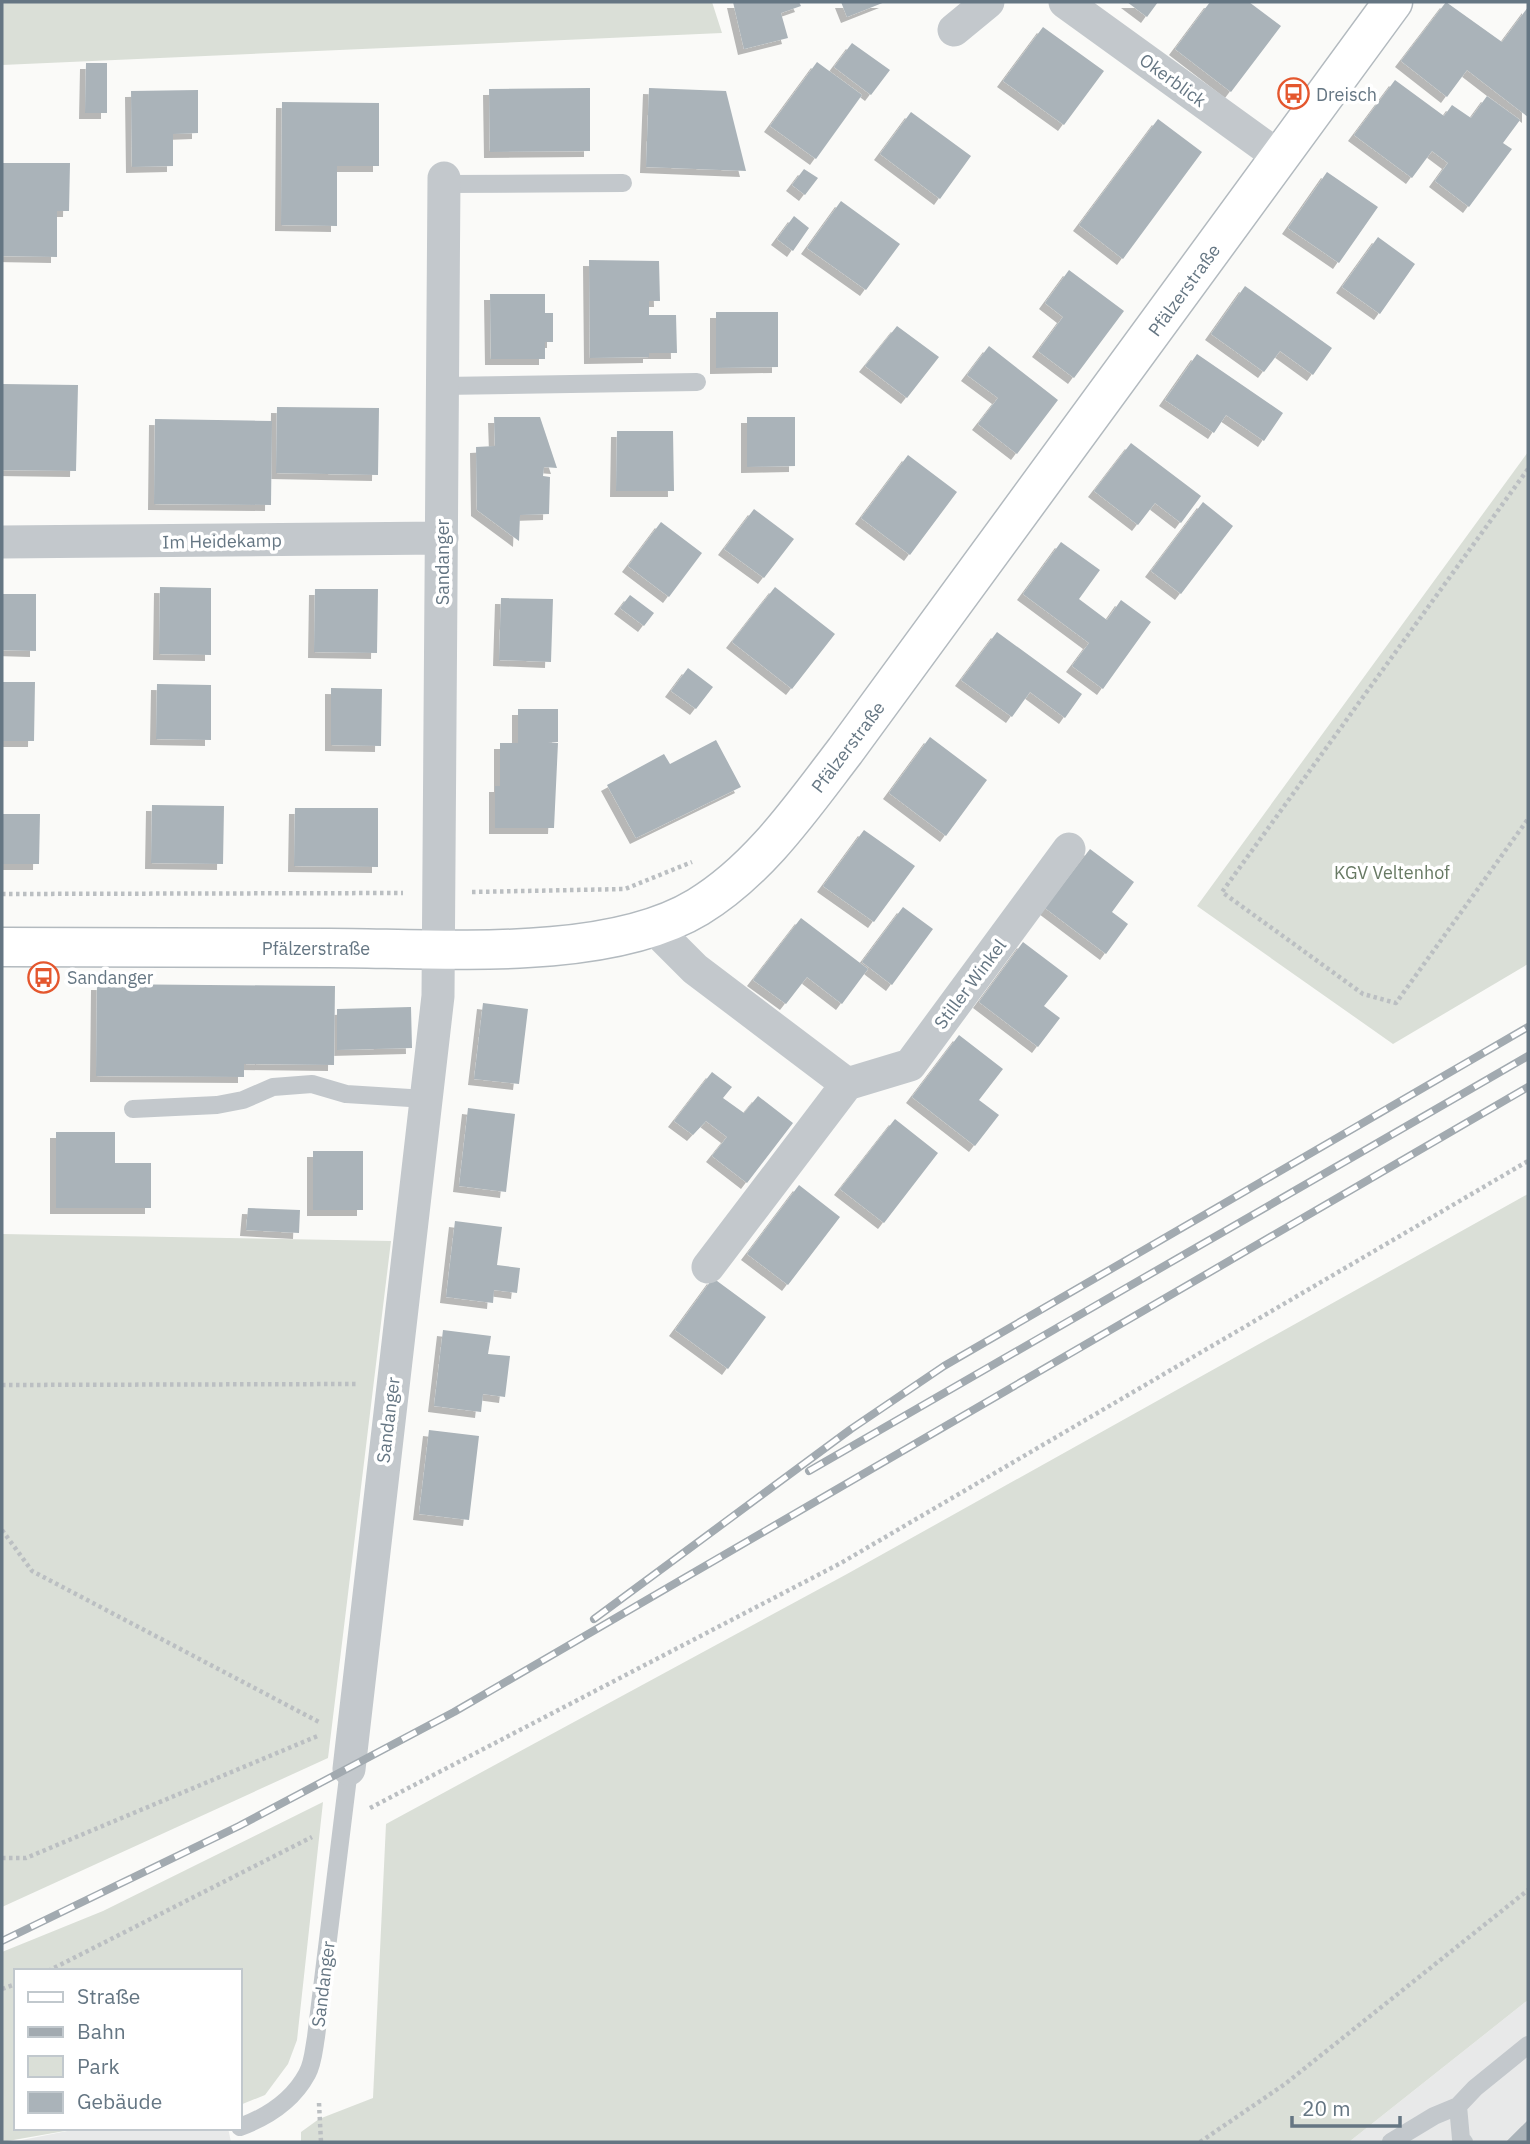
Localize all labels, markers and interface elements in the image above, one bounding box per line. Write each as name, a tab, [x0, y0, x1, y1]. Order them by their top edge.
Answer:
street label: Okerblick	[1135, 48, 1211, 112]
bus stop icon: Dreisch	[1276, 77, 1310, 111]
place label: Dreisch	[1316, 83, 1377, 106]
street label: Pfälzerstraße	[1143, 239, 1225, 341]
street label: Sandanger	[431, 518, 454, 605]
street label: Im Heidekamp	[162, 528, 282, 554]
street label: Pfälzerstraße	[806, 697, 890, 797]
park label: KGV Veltenhof	[1334, 861, 1450, 884]
street label: Stiller Winkel	[929, 934, 1011, 1033]
street label: Pfälzerstraße	[262, 937, 370, 960]
bus stop icon: Sandanger	[27, 960, 61, 994]
place label: Sandanger	[67, 966, 154, 989]
street label: Sandanger	[371, 1375, 405, 1464]
street label: Sandanger	[306, 1939, 340, 2028]
legend	[14, 1969, 242, 2130]
text: Straße	[77, 1982, 140, 2010]
text: Bahn	[77, 2017, 126, 2045]
text: Park	[77, 2052, 120, 2080]
scale bar	[1292, 2084, 1400, 2128]
text: Gebäude	[77, 2087, 162, 2115]
text: 20 m	[1302, 2094, 1351, 2122]

